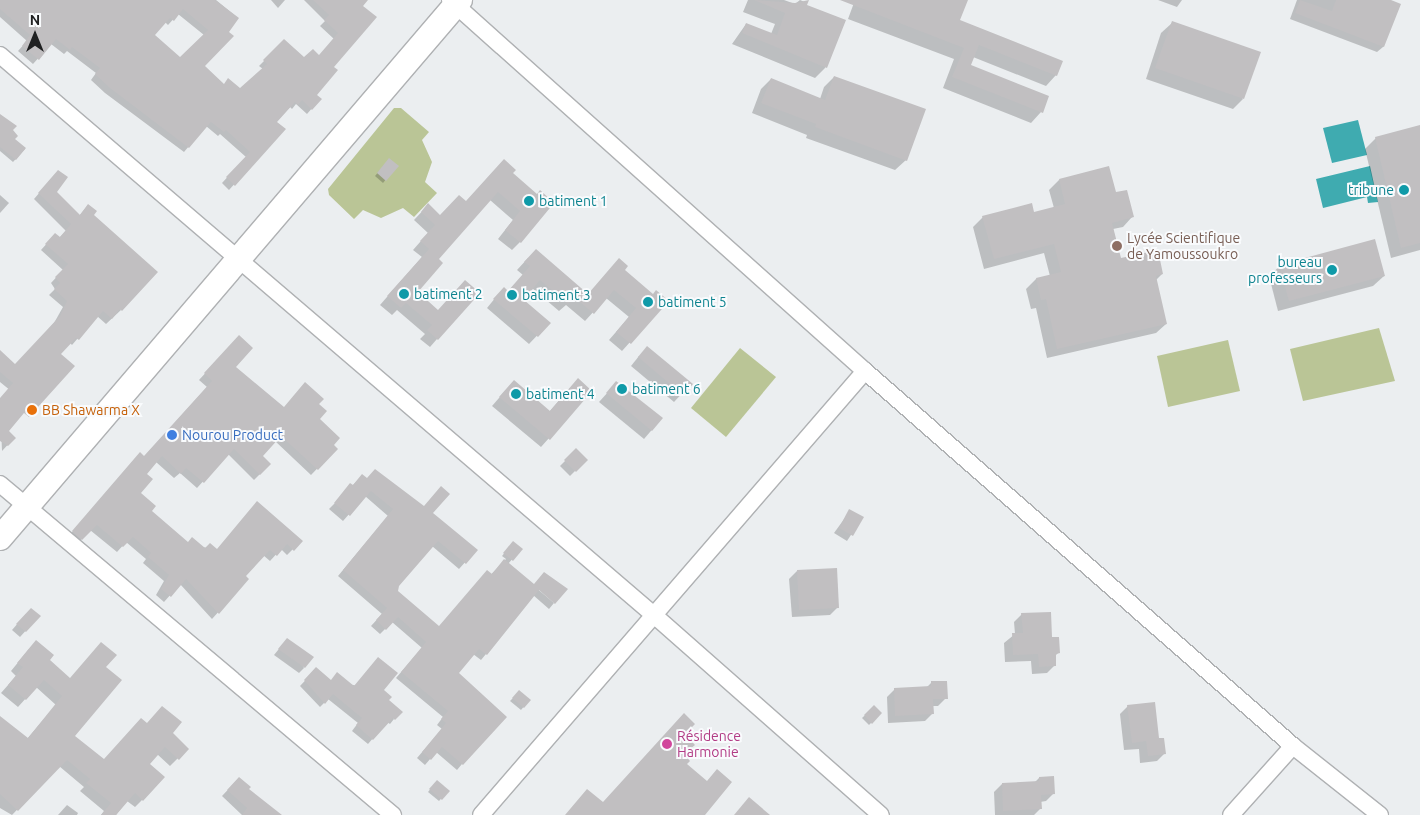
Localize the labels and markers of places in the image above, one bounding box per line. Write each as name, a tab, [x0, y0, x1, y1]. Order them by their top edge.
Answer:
place label: tribune	[1348, 182, 1394, 198]
marker: tribune	[1398, 184, 1410, 196]
place label: batiment 1	[539, 193, 608, 209]
marker: batiment 1	[523, 195, 535, 207]
place label: Lycée Scientifique de Yamoussoukro	[1127, 230, 1240, 262]
marker: Lycée Scientifique de Yamoussoukro	[1111, 240, 1123, 252]
place label: bureau professeurs	[1248, 254, 1322, 286]
marker: bureau professeurs	[1326, 264, 1338, 276]
place label: batiment 2	[414, 286, 483, 302]
place label: batiment 3	[522, 287, 591, 303]
marker: batiment 2	[398, 288, 410, 300]
marker: batiment 3	[506, 289, 518, 301]
place label: batiment 5	[658, 294, 727, 310]
marker: batiment 5	[642, 296, 654, 308]
place label: batiment 6	[632, 381, 701, 397]
marker: batiment 6	[616, 383, 628, 395]
place label: batiment 4	[526, 386, 595, 402]
marker: batiment 4	[510, 388, 522, 400]
place label: BB Shawarma X	[42, 402, 140, 418]
marker: BB Shawarma X	[26, 404, 38, 416]
place label: Nourou Product	[182, 427, 283, 443]
marker: Nourou Product	[166, 429, 178, 441]
place label: Résidence Harmonie	[677, 728, 741, 760]
marker: Résidence Harmonie	[661, 738, 673, 750]

